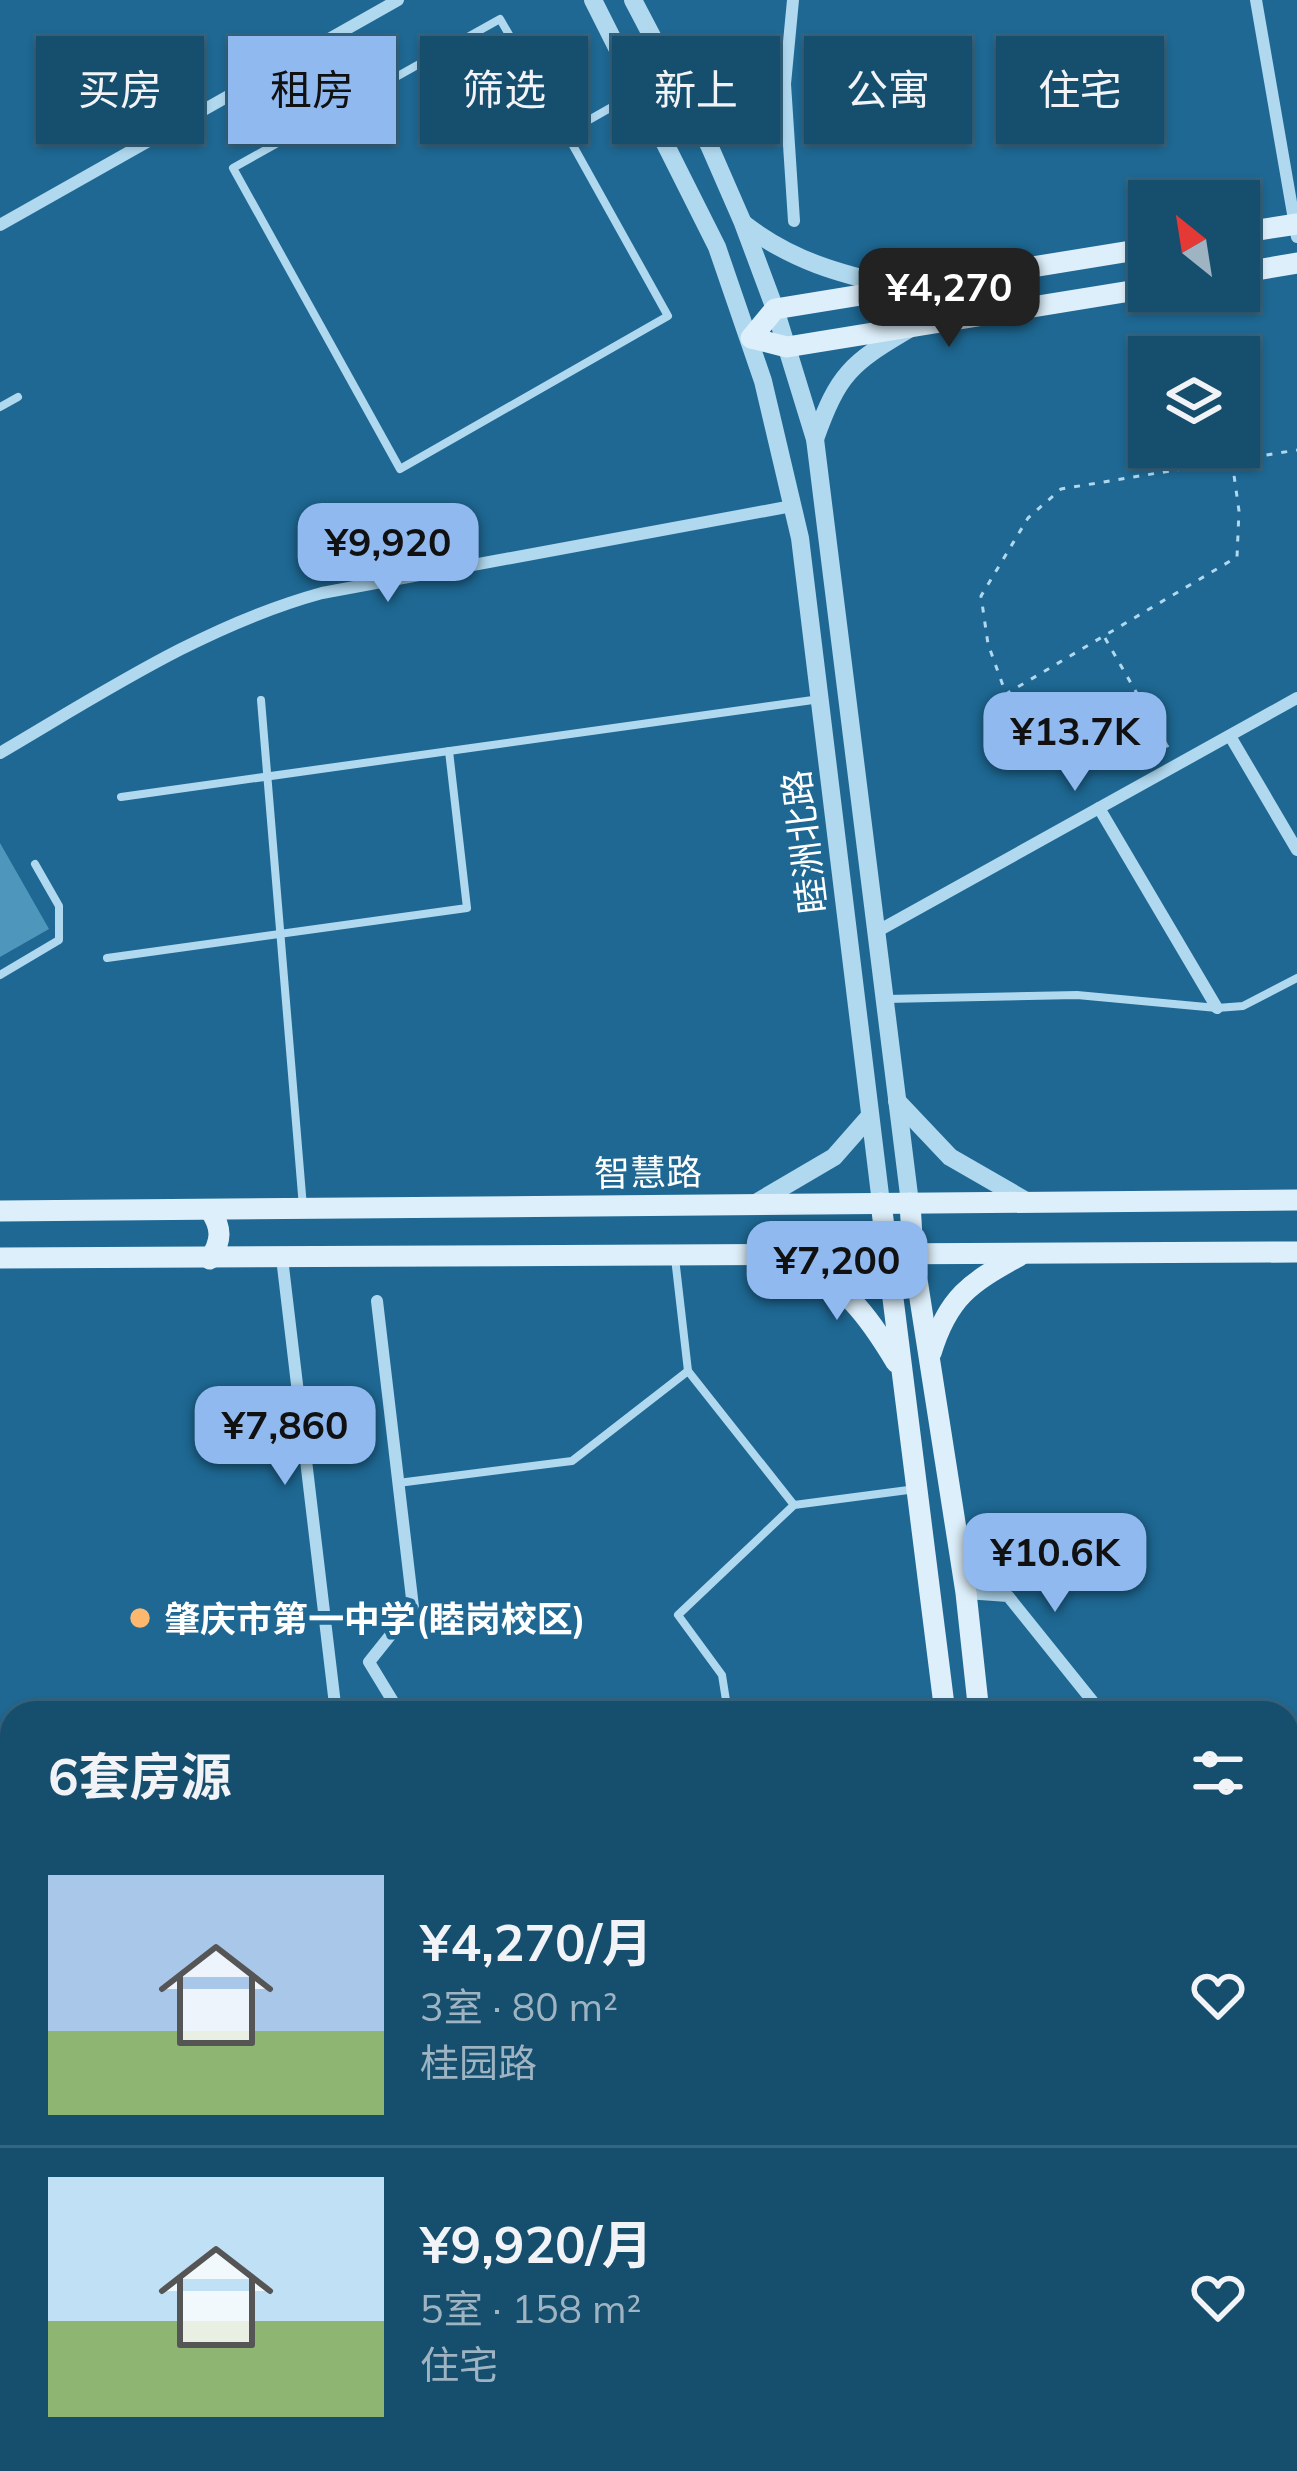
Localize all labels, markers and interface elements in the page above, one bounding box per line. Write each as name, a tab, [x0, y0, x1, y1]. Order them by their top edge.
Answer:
chip: 买房	[36, 36, 204, 144]
chip: 租房	[228, 36, 396, 144]
chip: 筛选	[420, 36, 588, 144]
chip: 新上	[612, 36, 780, 144]
chip: 公寓	[804, 36, 972, 144]
chip: 住宅	[996, 36, 1164, 144]
north arrow	[1128, 180, 1260, 312]
map controls	[1128, 180, 1260, 468]
pin: ¥4,270	[851, 248, 1047, 350]
text: ¥4,270	[886, 262, 1012, 311]
button: layers	[1128, 336, 1260, 468]
pin: ¥9,920	[290, 503, 486, 605]
text: ¥9,920	[325, 517, 451, 566]
pin: ¥13.7K	[977, 692, 1173, 794]
text: ¥13.7K	[1010, 706, 1140, 755]
street label: 睦洲北路	[773, 768, 835, 916]
street label: 智慧路	[594, 1149, 702, 1195]
pin: ¥7,200	[739, 1221, 935, 1323]
text: ¥7,200	[774, 1235, 900, 1284]
pin: ¥7,860	[187, 1386, 383, 1488]
text: ¥7,860	[222, 1400, 348, 1449]
pin: ¥10.6K	[957, 1513, 1153, 1615]
text: ¥10.6K	[990, 1527, 1120, 1576]
place label: 肇庆市第一中学(睦岗校区)	[164, 1596, 586, 1641]
marker: 肇庆市第一中学(睦岗校区)	[127, 1605, 153, 1631]
icon: filters	[1185, 1740, 1251, 1806]
text: 6套房源	[48, 1744, 232, 1808]
text: ¥4,270/月	[420, 1910, 653, 1974]
icon: home	[144, 1923, 288, 2067]
icon: heart	[1185, 1962, 1251, 2028]
text: 3室 · 80 m²	[420, 1982, 618, 2031]
text: 桂园路	[420, 2038, 537, 2087]
text: ¥9,920/月	[420, 2212, 653, 2276]
icon: home	[144, 2225, 288, 2369]
icon: heart	[1185, 2264, 1251, 2330]
text: 5室 · 158 m²	[420, 2284, 641, 2333]
text: 住宅	[420, 2340, 498, 2389]

